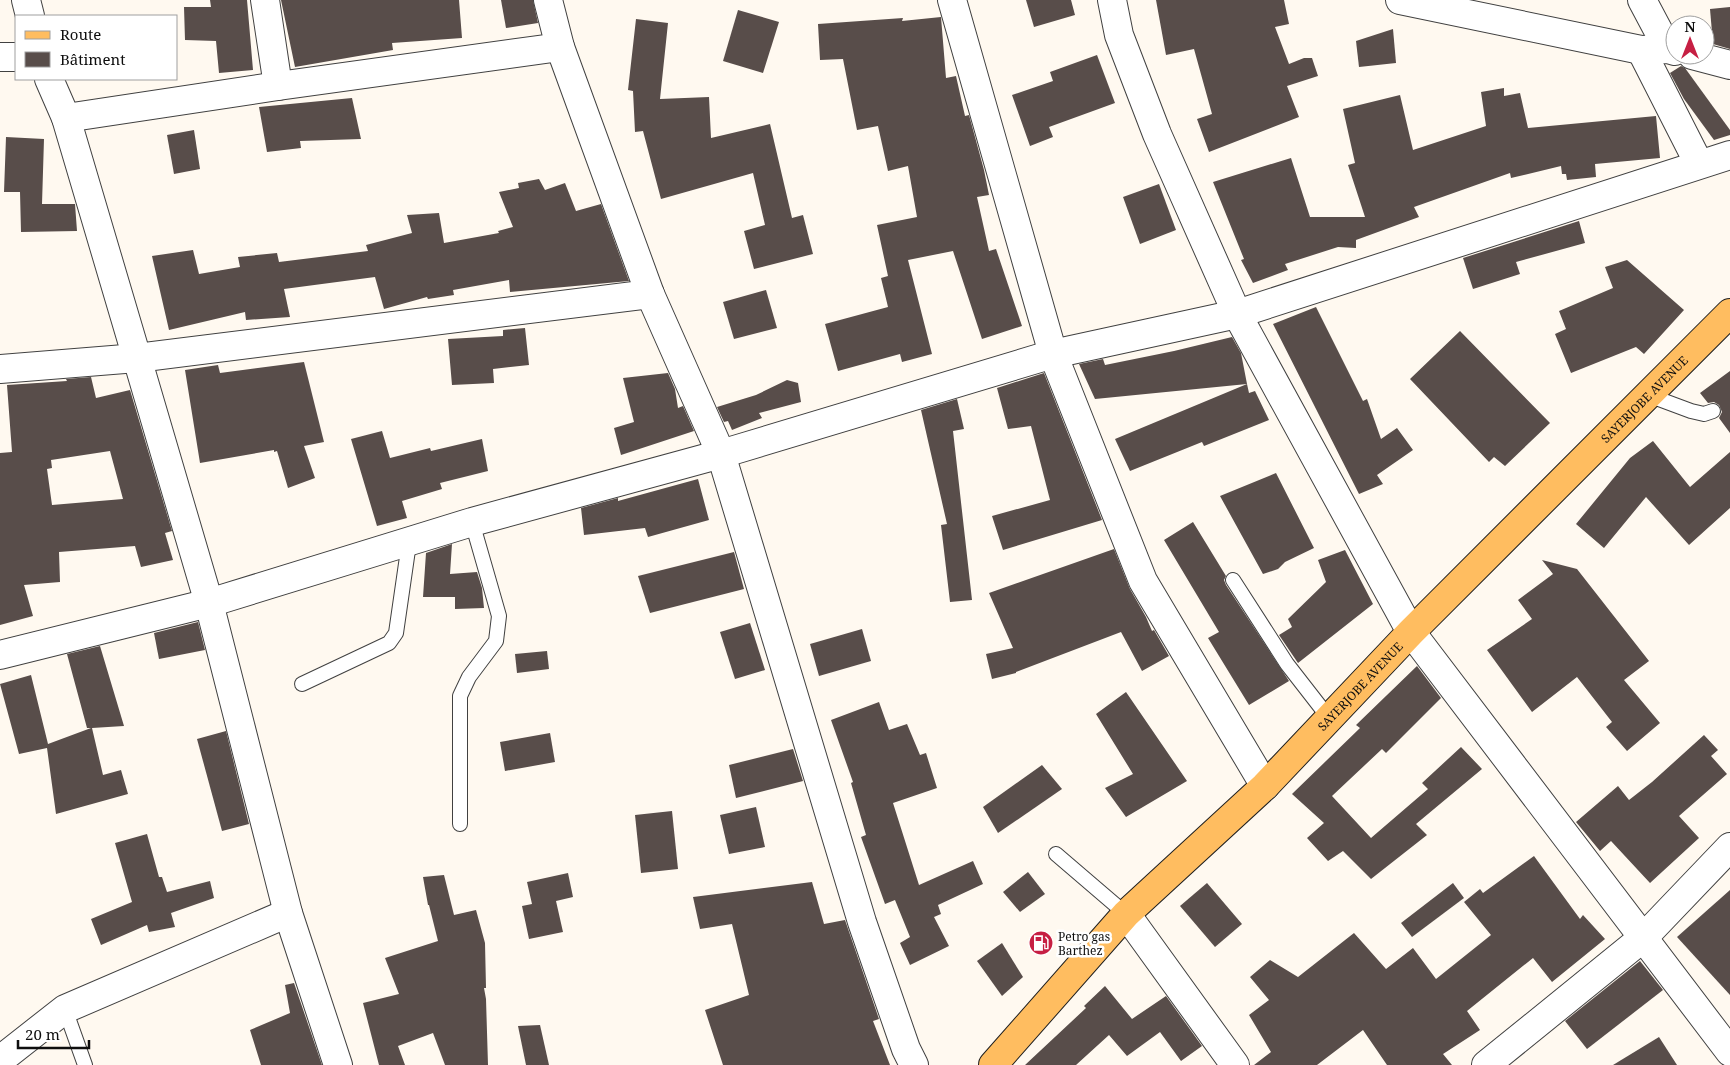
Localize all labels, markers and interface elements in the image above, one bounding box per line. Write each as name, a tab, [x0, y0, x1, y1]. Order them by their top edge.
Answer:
legend	[15, 15, 178, 80]
north arrow	[1665, 15, 1715, 65]
text: N	[1684, 17, 1696, 36]
text: Route	[60, 24, 101, 44]
text: Bâtiment	[60, 49, 126, 69]
street label: SAYERJOBE AVENUE	[1597, 352, 1691, 446]
street label: SAYERJOBE AVENUE	[1313, 638, 1406, 734]
place label: Petro gas Barthez	[1058, 928, 1110, 959]
fuel station icon: Petro gas Barthez	[1028, 930, 1054, 956]
scale bar	[18, 1018, 89, 1050]
text: 20 m	[25, 1024, 60, 1044]

